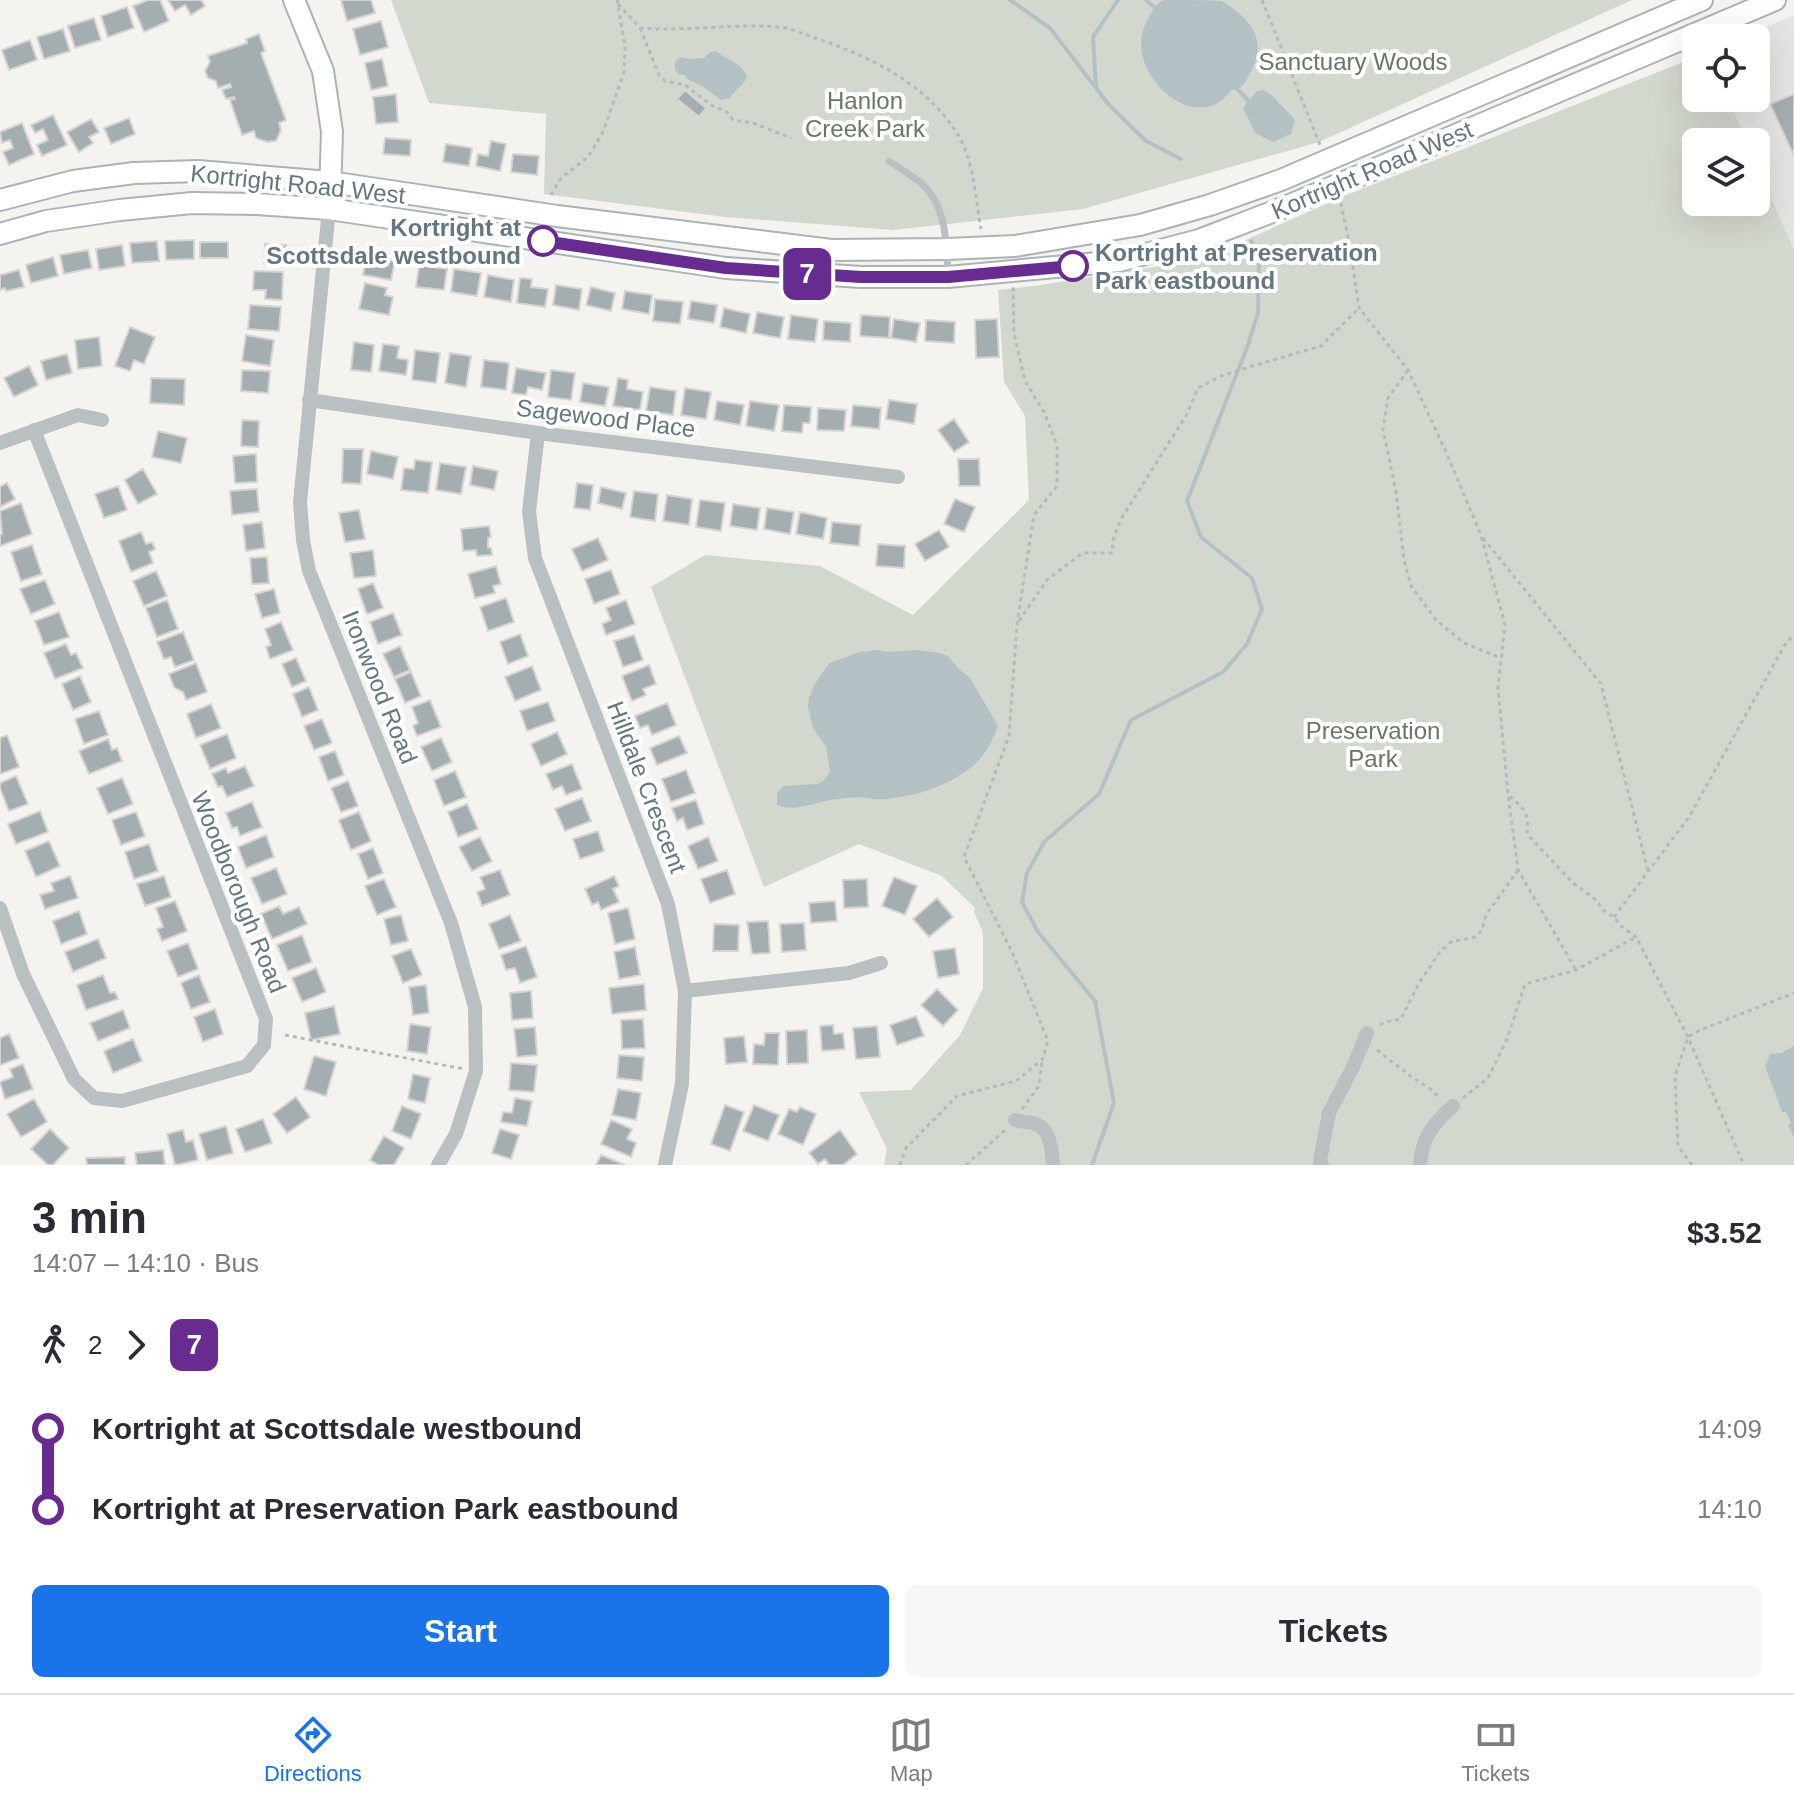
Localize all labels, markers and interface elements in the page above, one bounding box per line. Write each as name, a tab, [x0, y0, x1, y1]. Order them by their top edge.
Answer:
map controls	[1682, 24, 1770, 216]
button: locate	[1682, 24, 1770, 112]
park label: Sanctuary Woods	[1259, 48, 1448, 75]
park label: Hanlon Creek Park	[805, 87, 926, 142]
street label: Kortright Road West	[1267, 115, 1477, 225]
button: layers	[1682, 128, 1770, 216]
street label: Kortright Road West	[189, 159, 407, 209]
place label: Kortright at Scottsdale westbound	[266, 214, 521, 269]
marker: Kortright at Scottsdale westbound	[528, 226, 558, 256]
place label: Kortright at Preservation Park eastbound	[1095, 239, 1378, 294]
line badge: 7	[781, 248, 833, 300]
marker: Kortright at Preservation Park eastbound	[1058, 251, 1088, 281]
text: 7	[799, 258, 815, 289]
street label: Sagewood Place	[515, 394, 697, 442]
street label: Ironwood Road	[337, 606, 423, 768]
street label: Hilldale Crescent	[602, 697, 692, 877]
park label: Preservation Park	[1306, 717, 1440, 772]
street label: Woodborough Road	[186, 788, 292, 996]
text: 3 min	[32, 1193, 147, 1242]
text: $3.52	[1687, 1216, 1762, 1249]
text: 14:07 – 14:10 · Bus	[32, 1248, 259, 1278]
icon: walk	[32, 1323, 76, 1367]
icon: forward	[114, 1323, 158, 1367]
text: 7	[186, 1329, 202, 1360]
text: 2	[88, 1330, 102, 1360]
text: Kortright at Scottsdale westbound	[92, 1412, 582, 1445]
text: 14:09	[1697, 1414, 1762, 1444]
text: Kortright at Preservation Park eastbound	[92, 1492, 679, 1525]
text: 14:10	[1697, 1494, 1762, 1524]
button: Start	[32, 1585, 889, 1677]
button: Tickets	[905, 1585, 1762, 1677]
tab: Directions	[264, 1713, 362, 1787]
tab: Map	[889, 1713, 933, 1787]
tab: Tickets	[1461, 1713, 1530, 1787]

